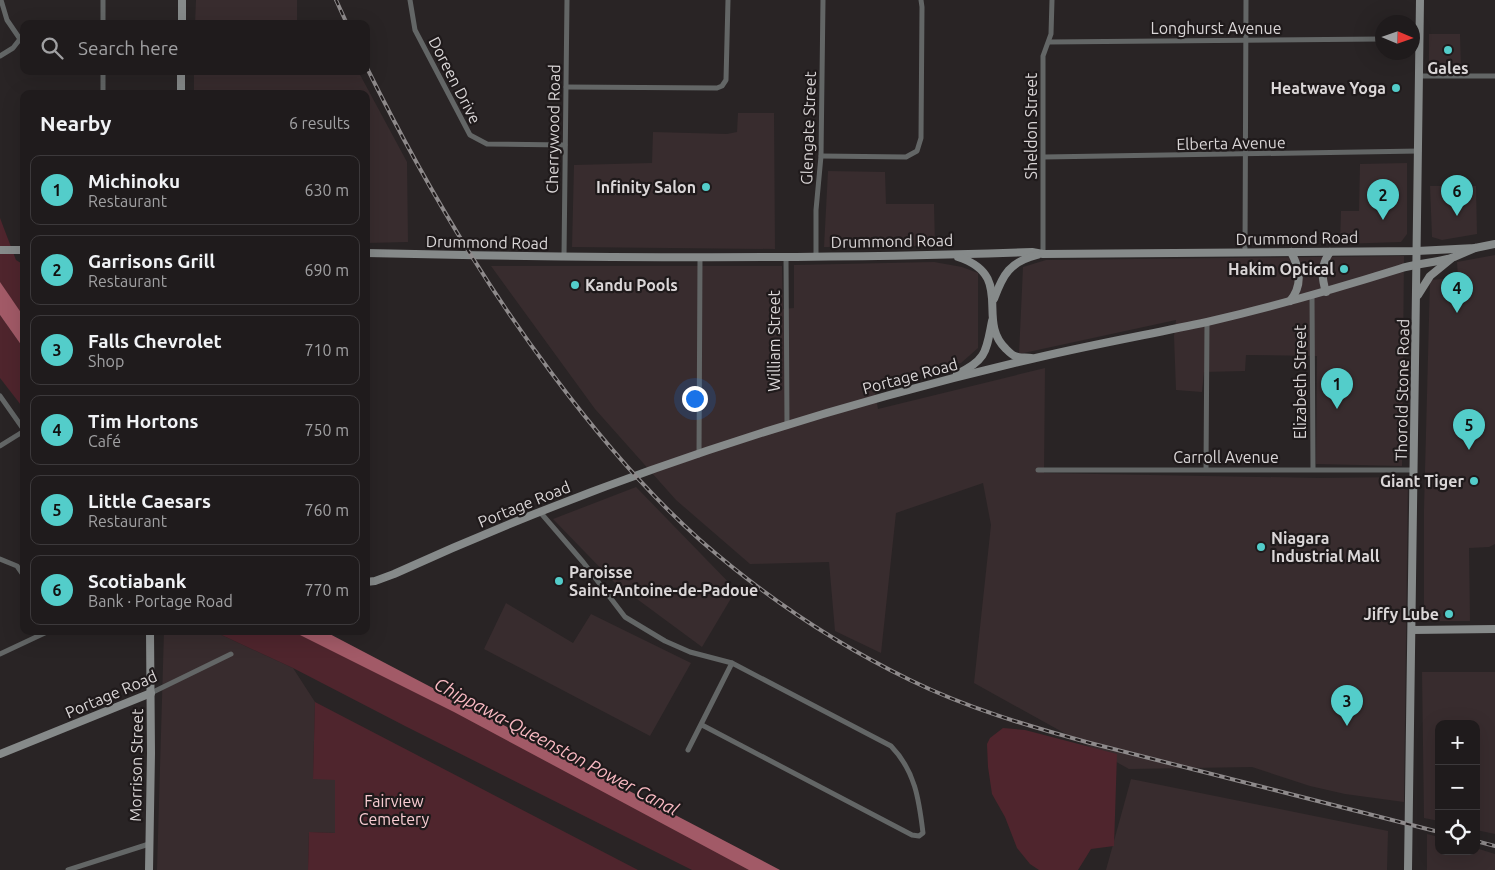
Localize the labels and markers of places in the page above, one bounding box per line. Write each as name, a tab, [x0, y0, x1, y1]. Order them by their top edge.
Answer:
marker: Gales	[1442, 44, 1454, 56]
place label: Gales	[1427, 59, 1469, 77]
place label: Heatwave Yoga	[1270, 79, 1386, 97]
marker: Heatwave Yoga	[1390, 82, 1402, 94]
pin: 6	[1441, 175, 1473, 216]
place label: Infinity Salon	[596, 178, 696, 196]
pin: 2	[1367, 179, 1399, 220]
marker: Infinity Salon	[700, 181, 712, 193]
place label: Hakim Optical	[1228, 260, 1334, 278]
marker: Hakim Optical	[1338, 263, 1350, 275]
pin: 4	[1441, 272, 1473, 313]
place label: Kandu Pools	[585, 276, 678, 294]
marker: Kandu Pools	[569, 279, 581, 291]
pin: 1	[1321, 368, 1353, 409]
pin: 5	[1453, 409, 1485, 450]
place label: Giant Tiger	[1380, 472, 1464, 490]
marker: Giant Tiger	[1468, 475, 1480, 487]
place label: Niagara Industrial Mall	[1271, 529, 1380, 565]
marker: Niagara Industrial Mall	[1255, 541, 1267, 553]
place label: Paroisse Saint-Antoine-de-Padoue	[569, 563, 758, 599]
marker: Paroisse Saint-Antoine-de-Padoue	[553, 575, 565, 587]
place label: Jiffy Lube	[1363, 605, 1439, 623]
marker: Jiffy Lube	[1443, 608, 1455, 620]
pin: 3	[1331, 685, 1363, 726]

